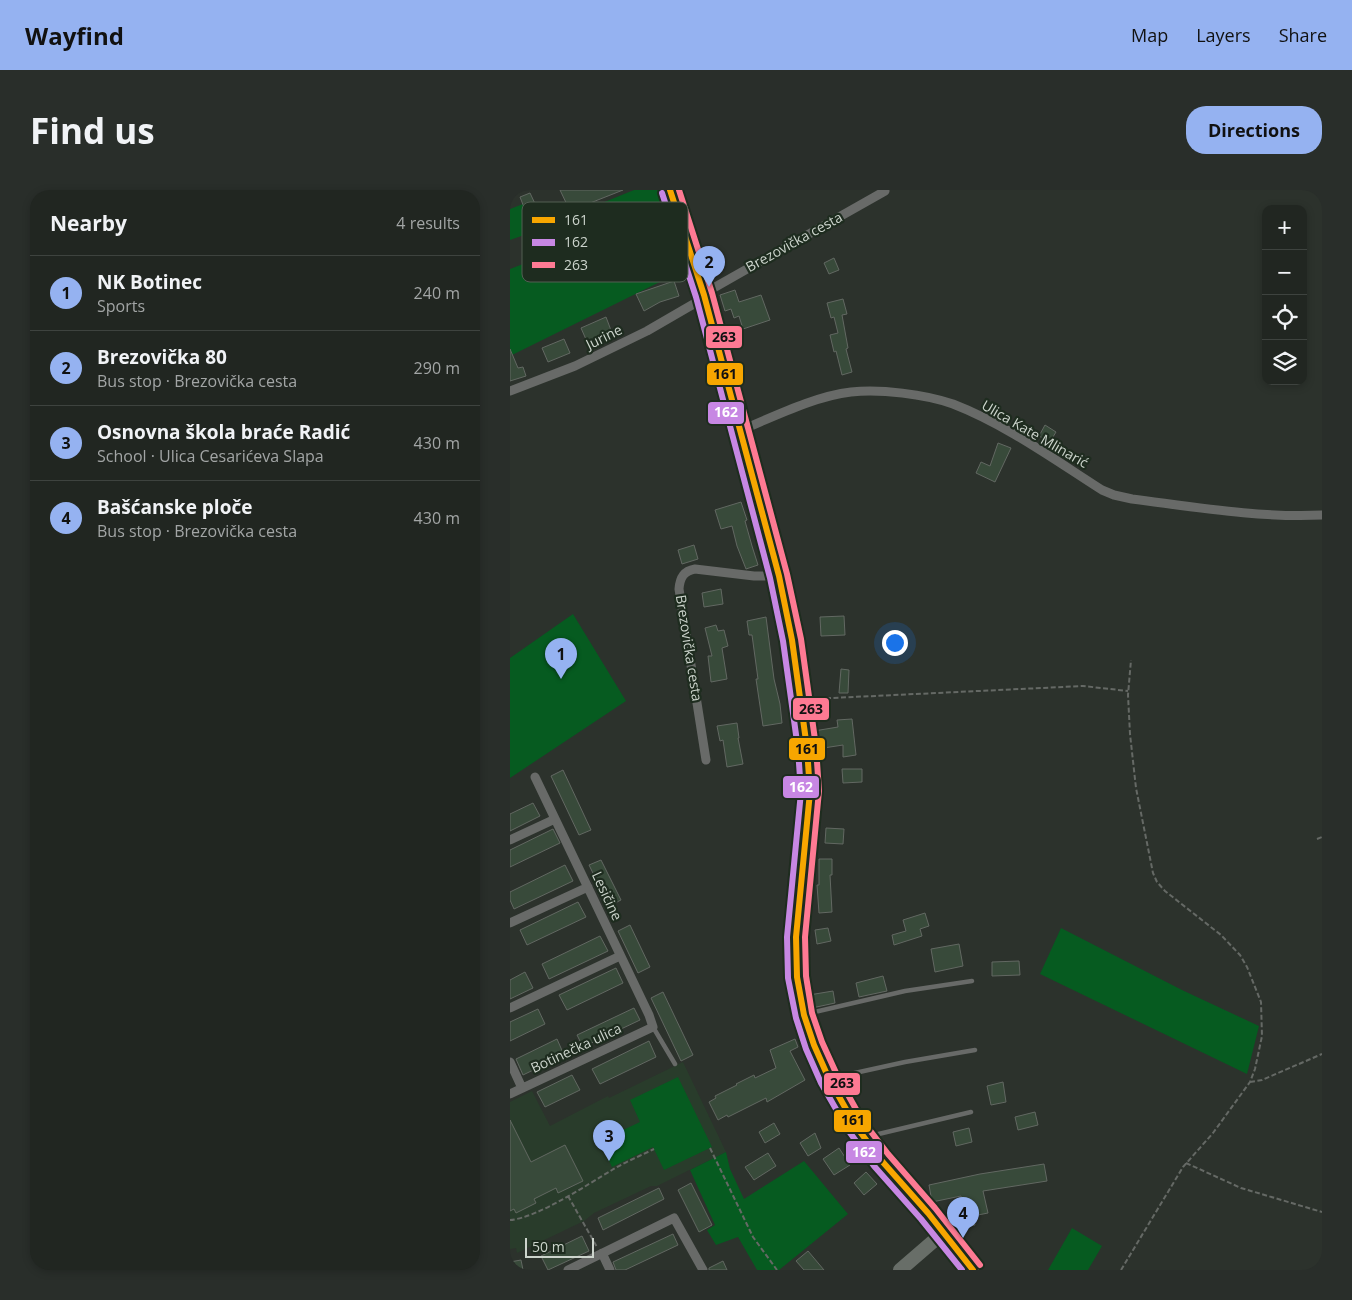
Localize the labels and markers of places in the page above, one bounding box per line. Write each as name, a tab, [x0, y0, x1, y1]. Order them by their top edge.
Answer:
pin: 2	[693, 246, 725, 287]
pin: 1	[545, 638, 577, 679]
pin: 3	[593, 1120, 625, 1161]
pin: 4	[947, 1197, 979, 1238]

